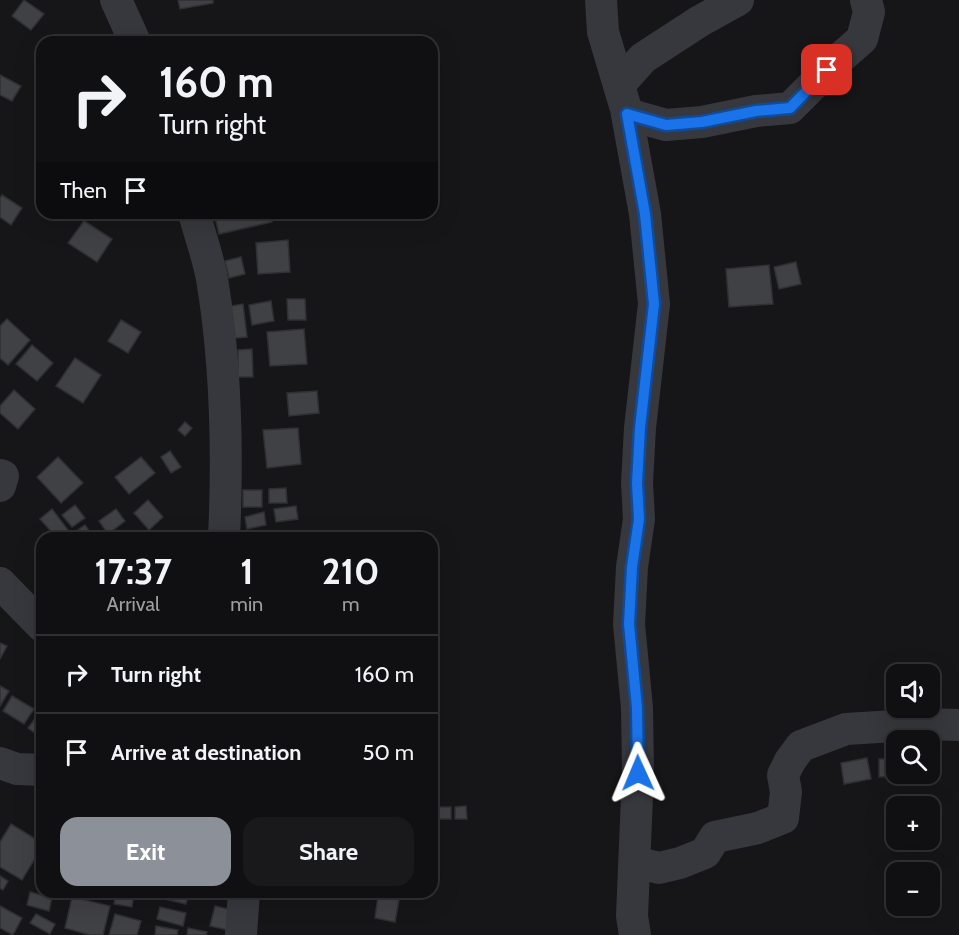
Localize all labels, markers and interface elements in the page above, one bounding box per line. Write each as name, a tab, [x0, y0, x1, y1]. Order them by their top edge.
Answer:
pin	[801, 44, 852, 95]
icon: arrive	[810, 53, 843, 86]
text: 160 m	[159, 56, 274, 108]
icon: right	[60, 60, 138, 138]
text: Turn right	[159, 108, 266, 141]
icon: arrive	[119, 174, 152, 207]
text: Then	[60, 177, 107, 204]
text: 17:37	[94, 549, 172, 593]
text: 1	[240, 549, 253, 593]
text: 210	[322, 549, 380, 593]
text: Arrival	[107, 592, 160, 616]
text: min	[230, 592, 263, 616]
text: m	[342, 592, 359, 616]
icon: right	[60, 658, 93, 691]
text: Turn right	[111, 661, 201, 688]
text: 160 m	[355, 661, 414, 688]
map controls	[886, 664, 940, 916]
button: sound	[886, 664, 940, 718]
button: search	[886, 730, 940, 784]
icon: arrive	[60, 736, 93, 769]
text: Arrive at destination	[111, 739, 301, 766]
text: 50 m	[362, 739, 414, 766]
position arrow	[606, 741, 670, 805]
button: +	[886, 796, 940, 850]
button: Exit	[60, 817, 231, 886]
button: Share	[243, 817, 414, 886]
button: −	[886, 862, 940, 916]

